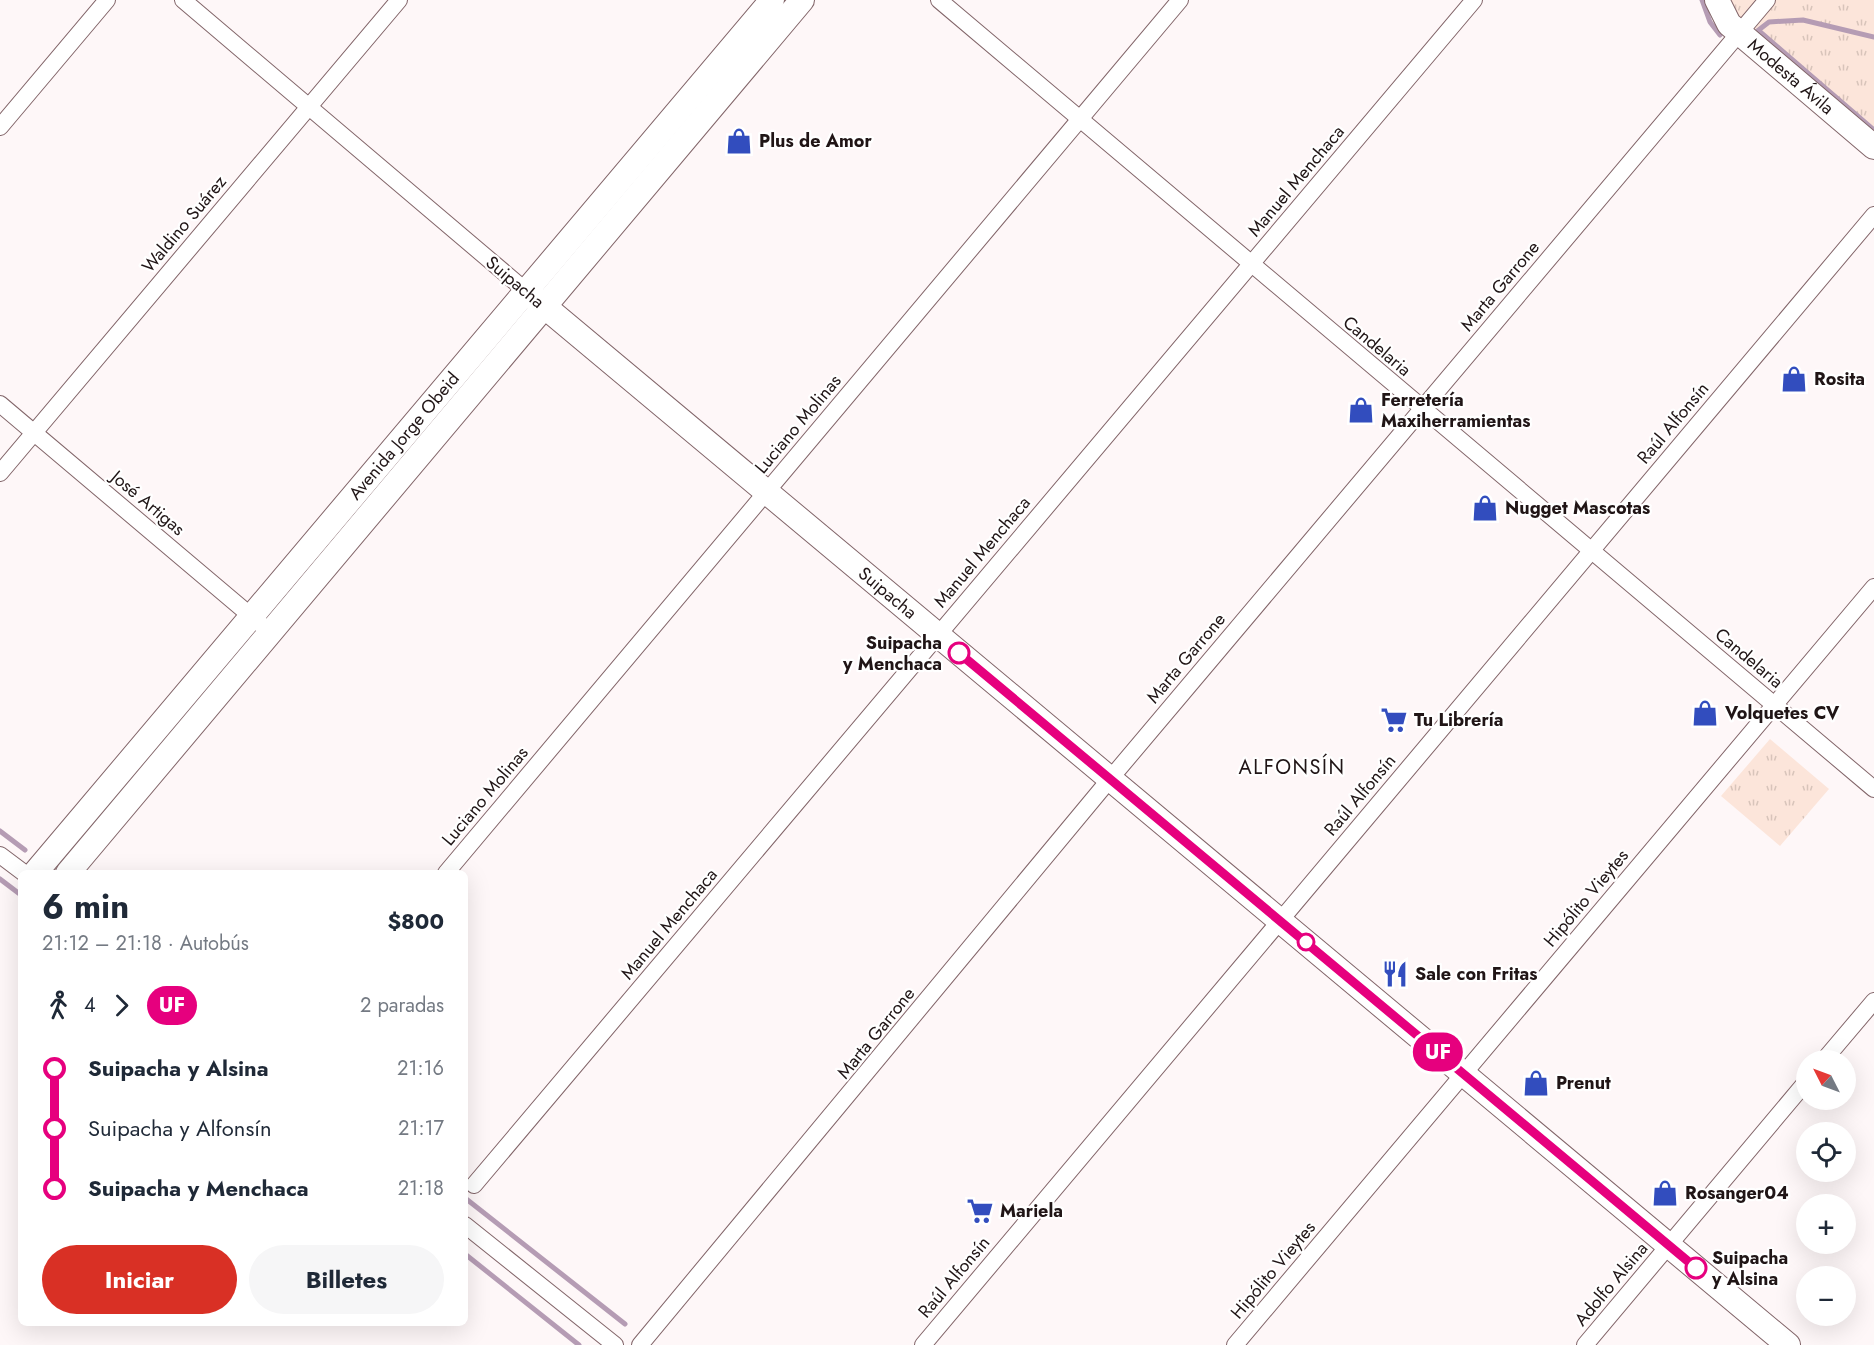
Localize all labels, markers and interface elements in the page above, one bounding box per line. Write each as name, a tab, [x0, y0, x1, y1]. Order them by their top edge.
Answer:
street label: Modesta Ávila	[1742, 32, 1840, 121]
street label: Manuel Menchaca	[1242, 120, 1350, 242]
shop icon: Plus de Amor	[724, 126, 754, 156]
place label: Plus de Amor	[759, 128, 872, 154]
street label: Waldino Suárez	[136, 169, 233, 278]
street label: Marta Garrone	[1454, 235, 1546, 337]
street label: Suipacha	[480, 250, 550, 314]
street label: Candelaria	[1337, 310, 1417, 382]
shop icon: Rosita	[1779, 364, 1809, 394]
street label: Avenida Jorge Obeid	[342, 366, 466, 506]
place label: Rosita	[1814, 366, 1865, 392]
street label: Luciano Molinas	[749, 369, 847, 479]
street label: Raúl Alfonsín	[1631, 377, 1715, 469]
place label: Ferretería Maxiherramientas	[1381, 387, 1530, 434]
shop icon: Ferretería Maxiherramientas	[1346, 395, 1376, 425]
street label: José Artigas	[104, 463, 191, 542]
street label: Manuel Menchaca	[928, 491, 1036, 613]
shop icon: Nugget Mascotas	[1470, 493, 1500, 523]
place label: Nugget Mascotas	[1505, 495, 1650, 521]
street label: Suipacha	[852, 561, 923, 625]
street label: Marta Garrone	[1140, 607, 1232, 709]
street label: Candelaria	[1709, 622, 1789, 694]
place label: Suipacha y Menchaca	[842, 630, 942, 677]
marker: Suipacha y Menchaca	[948, 642, 970, 664]
shop icon: Volquetes CV	[1690, 698, 1720, 728]
place label: Volquetes CV	[1724, 700, 1840, 726]
supermarket icon: Tu Librería	[1379, 705, 1409, 735]
place label: Tu Librería	[1414, 707, 1504, 733]
street label: Luciano Molinas	[436, 741, 534, 851]
street label: Raúl Alfonsín	[1318, 749, 1402, 841]
district label: ALFONSÍN	[1239, 753, 1345, 782]
street label: Hipólito Vieytes	[1537, 844, 1635, 952]
street label: Manuel Menchaca	[615, 863, 723, 985]
text: 6 min	[42, 883, 129, 930]
text: $800	[387, 905, 444, 937]
text: 21:12 – 21:18 · Autobús	[42, 929, 249, 958]
unlabelled marker	[1297, 933, 1315, 951]
restaurant icon: Sale con Fritas	[1380, 959, 1410, 989]
place label: Sale con Fritas	[1415, 961, 1537, 987]
street label: Marta Garrone	[831, 982, 921, 1084]
icon: walk	[42, 989, 75, 1022]
icon: forward	[105, 989, 138, 1022]
text: UF	[159, 990, 185, 1020]
text: 4	[84, 991, 96, 1020]
text: 2 paradas	[360, 991, 444, 1020]
line badge: UF	[1411, 1032, 1465, 1072]
text: UF	[1425, 1037, 1451, 1067]
north arrow	[1796, 1050, 1856, 1110]
map controls	[1796, 1050, 1856, 1326]
text: Suipacha y Alsina	[88, 1052, 269, 1084]
text: 21:16	[397, 1054, 444, 1083]
shop icon: Prenut	[1521, 1068, 1551, 1098]
place label: Prenut	[1556, 1070, 1611, 1096]
text: Suipacha y Alfonsín	[88, 1112, 272, 1144]
text: 21:17	[398, 1114, 444, 1143]
button: locate	[1796, 1122, 1856, 1182]
text: Suipacha y Menchaca	[88, 1172, 309, 1204]
text: 21:18	[398, 1174, 444, 1203]
shop icon: Rosanger04	[1650, 1178, 1680, 1208]
place label: Rosanger04	[1685, 1180, 1789, 1206]
button: +	[1796, 1194, 1856, 1254]
supermarket icon: Mariela	[965, 1196, 995, 1226]
place label: Mariela	[1000, 1198, 1063, 1224]
street label: Hipólito Vieytes	[1224, 1216, 1322, 1324]
street label: Raúl Alfonsín	[912, 1231, 996, 1323]
street label: Adolfo Alsina	[1568, 1236, 1654, 1332]
button: Iniciar	[42, 1245, 237, 1314]
button: Billetes	[249, 1245, 444, 1314]
place label: Suipacha y Alsina	[1711, 1245, 1788, 1292]
marker: Suipacha y Alsina	[1685, 1257, 1707, 1279]
button: −	[1796, 1266, 1856, 1326]

